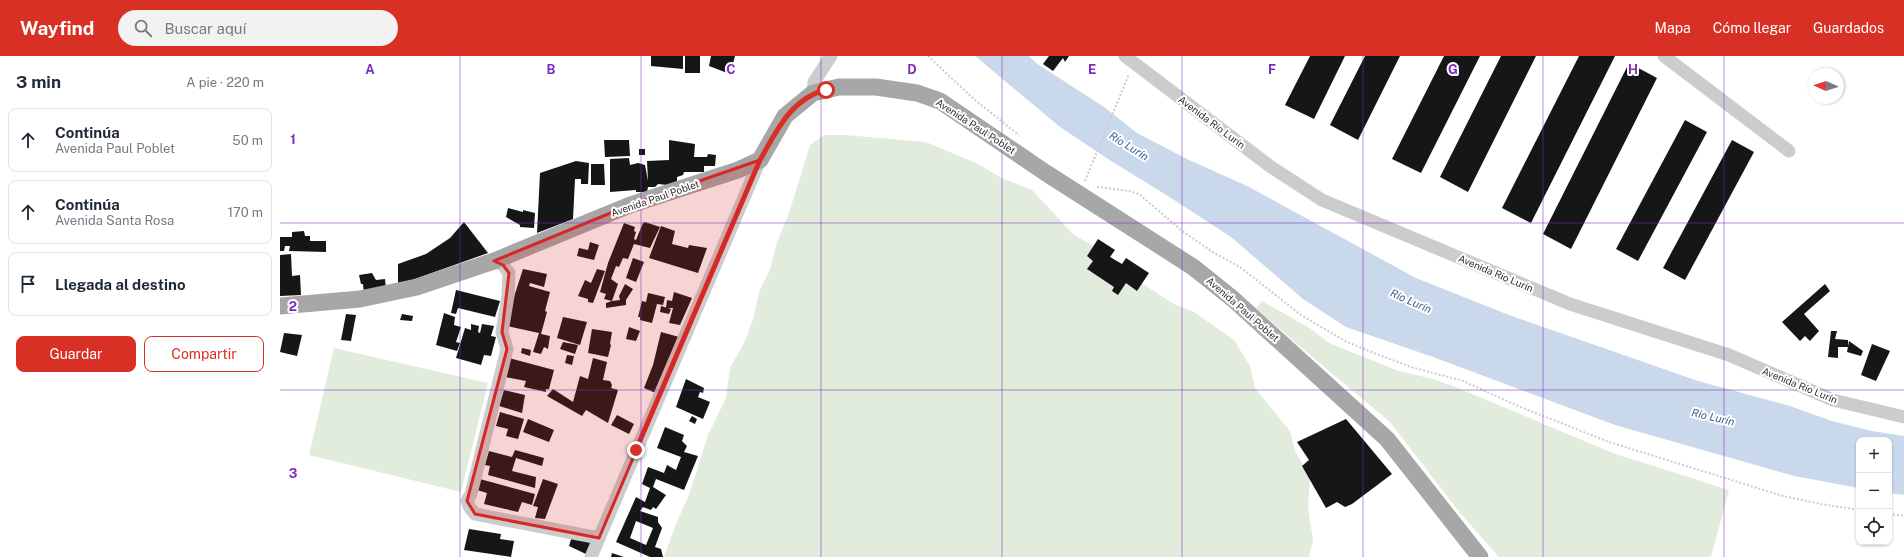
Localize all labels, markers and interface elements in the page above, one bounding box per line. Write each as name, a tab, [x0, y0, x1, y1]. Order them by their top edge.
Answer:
search box	[118, 10, 398, 46]
text: Wayfind	[20, 17, 94, 39]
icon: search	[132, 17, 154, 39]
text: Buscar aquí	[164, 20, 246, 37]
text: Mapa	[1655, 20, 1691, 36]
text: Cómo llegar	[1713, 20, 1791, 36]
text: Guardados	[1813, 20, 1884, 36]
text: A	[365, 62, 375, 77]
text: B	[547, 62, 556, 77]
text: C	[726, 62, 736, 77]
text: D	[907, 62, 917, 77]
text: E	[1088, 62, 1096, 77]
text: F	[1268, 62, 1276, 77]
text: G	[1448, 62, 1458, 77]
text: H	[1628, 62, 1638, 77]
north arrow	[1808, 68, 1844, 104]
text: 3 min	[16, 72, 61, 92]
text: A pie · 220 m	[186, 75, 264, 90]
route start	[817, 81, 835, 99]
street label: Avenida Río Lurín	[1176, 93, 1248, 151]
street label: Avenida Paul Poblet	[934, 96, 1018, 156]
text: Continúa	[55, 124, 120, 141]
icon: ahead	[17, 129, 39, 151]
water label: Río Lurín	[1107, 129, 1151, 163]
text: 1	[290, 132, 296, 147]
text: 50 m	[232, 133, 263, 148]
text: Avenida Paul Poblet	[55, 141, 175, 156]
street label: Avenida Paul Poblet	[609, 177, 701, 219]
text: Continúa	[55, 196, 120, 213]
icon: ahead	[17, 201, 39, 223]
text: 170 m	[228, 205, 263, 220]
text: Avenida Santa Rosa	[55, 213, 174, 228]
street label: Avenida Río Lurín	[1457, 252, 1535, 294]
icon: arrive	[17, 273, 39, 295]
street label: Avenida Paul Poblet	[1204, 274, 1282, 344]
text: Llegada al destino	[55, 276, 186, 293]
water label: Río Lurín	[1389, 287, 1433, 315]
text: 2	[289, 299, 297, 314]
button: Guardar	[16, 336, 136, 372]
button: Compartir	[144, 336, 264, 372]
street label: Avenida Río Lurín	[1761, 364, 1840, 406]
water label: Río Lurín	[1690, 406, 1736, 428]
map controls	[1856, 437, 1892, 545]
button: +	[1856, 437, 1892, 473]
route end	[627, 441, 645, 459]
text: 3	[289, 466, 298, 481]
button: −	[1856, 473, 1892, 509]
button: locate	[1856, 509, 1892, 545]

